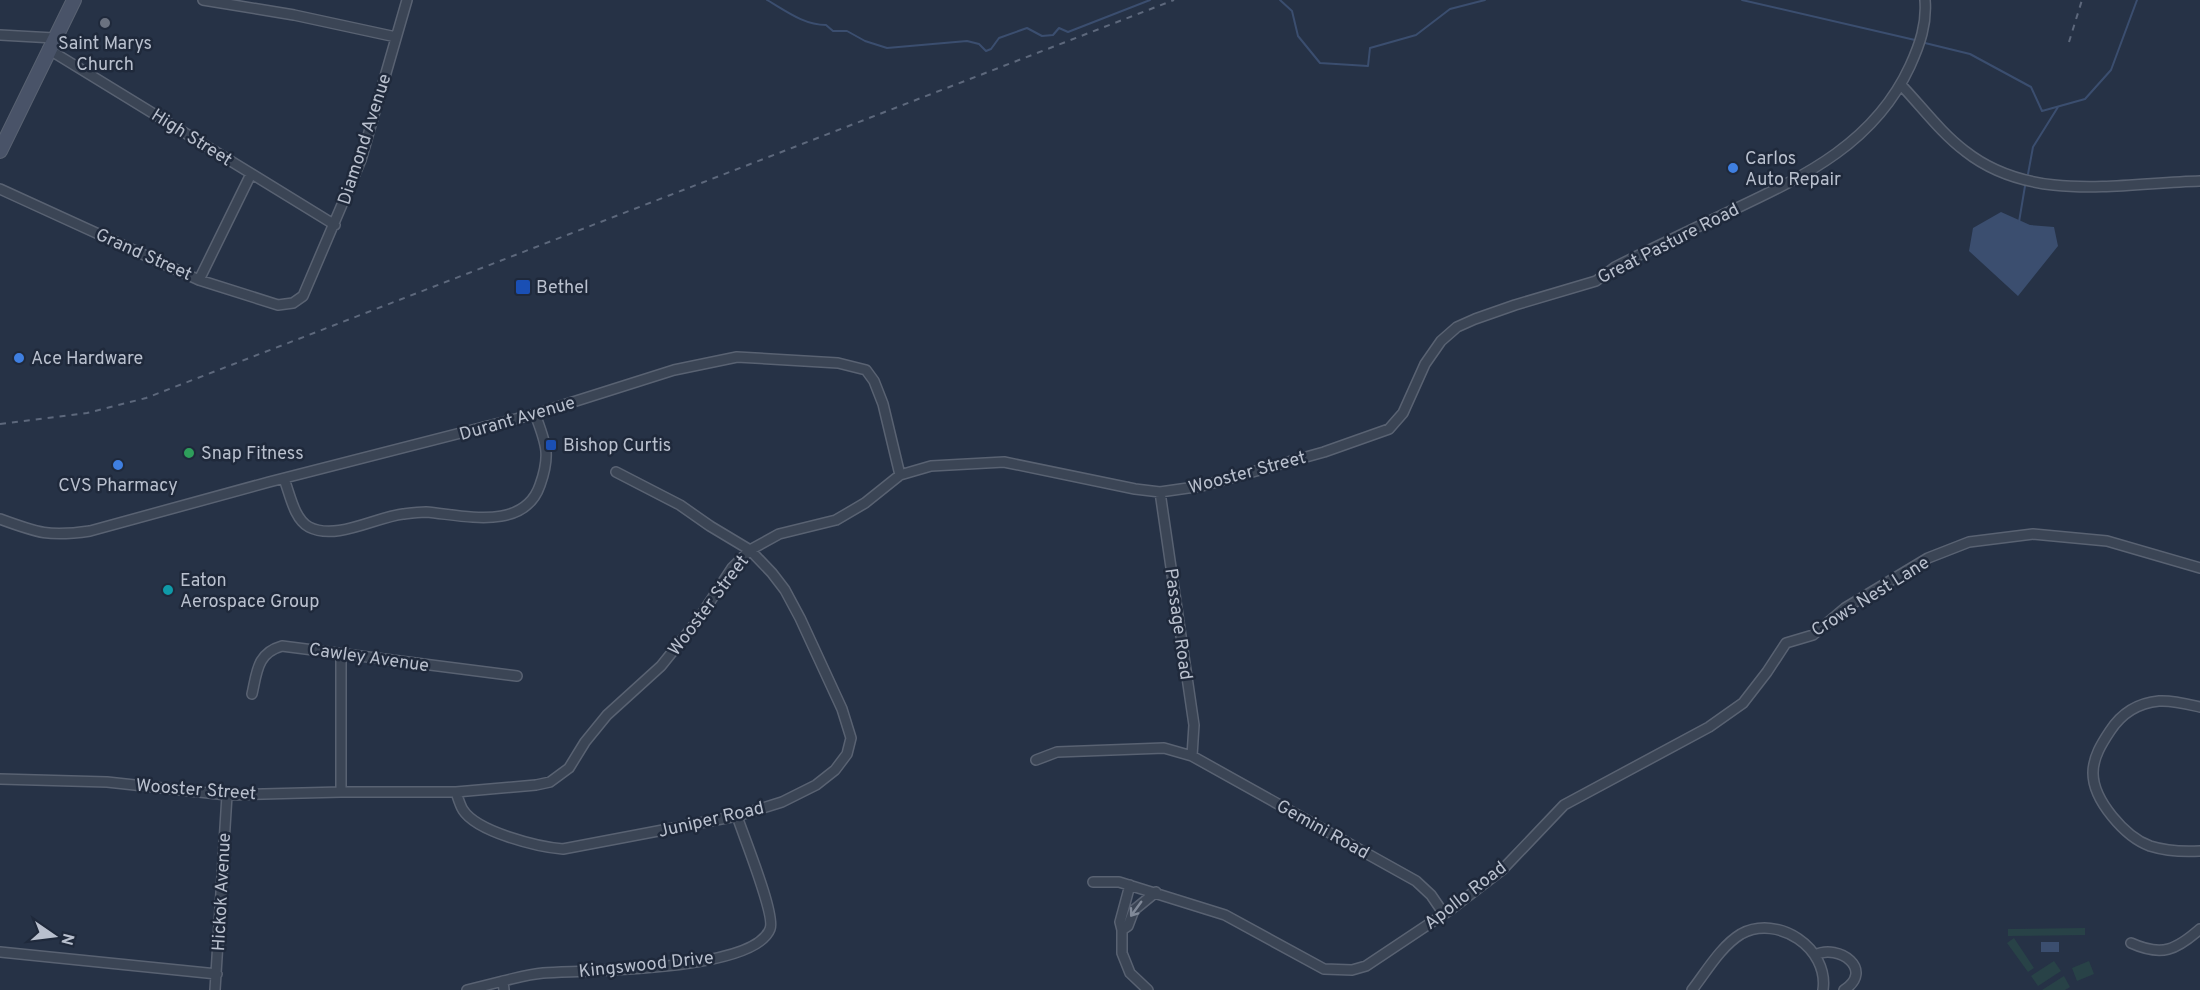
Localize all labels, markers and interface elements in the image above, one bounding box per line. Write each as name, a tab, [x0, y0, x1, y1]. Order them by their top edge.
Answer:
marker: Saint Marys Church	[98, 16, 112, 30]
place label: Saint Marys Church	[58, 33, 152, 77]
street label: Diamond Avenue	[333, 71, 397, 208]
street label: High Street	[146, 104, 236, 172]
place label: Carlos Auto Repair	[1745, 148, 1841, 192]
marker: Carlos Auto Repair	[1726, 161, 1740, 175]
street label: Great Pasture Road	[1594, 199, 1744, 290]
street label: Grand Street	[92, 224, 195, 287]
place label: Bethel	[536, 277, 589, 300]
marker: Bethel	[514, 278, 532, 296]
place label: Ace Hardware	[31, 348, 143, 371]
marker: Ace Hardware	[12, 351, 26, 365]
street label: Durant Avenue	[457, 392, 578, 447]
place label: Bishop Curtis	[563, 435, 671, 458]
marker: Bishop Curtis	[544, 438, 558, 452]
place label: Snap Fitness	[201, 443, 304, 466]
marker: Snap Fitness	[182, 446, 196, 460]
street label: Wooster Street	[1186, 447, 1309, 500]
marker: CVS Pharmacy	[111, 458, 125, 472]
place label: CVS Pharmacy	[58, 475, 178, 498]
street label: Wooster Street	[664, 551, 755, 661]
street label: Crows Nest Lane	[1807, 552, 1934, 643]
street label: Passage Road	[1158, 567, 1197, 682]
place label: Eaton Aerospace Group	[180, 570, 319, 614]
marker: Eaton Aerospace Group	[161, 583, 175, 597]
street label: Cawley Avenue	[307, 639, 430, 678]
street label: Wooster Street	[135, 775, 257, 806]
street label: Gemini Road	[1272, 795, 1373, 865]
street label: Juniper Road	[656, 797, 767, 844]
street label: Hickok Avenue	[208, 832, 237, 952]
street label: Apollo Road	[1420, 857, 1512, 935]
one-way arrow	[1130, 901, 1143, 917]
north arrow	[24, 906, 84, 966]
text: N	[56, 931, 78, 947]
street label: Kingswood Drive	[578, 947, 715, 984]

